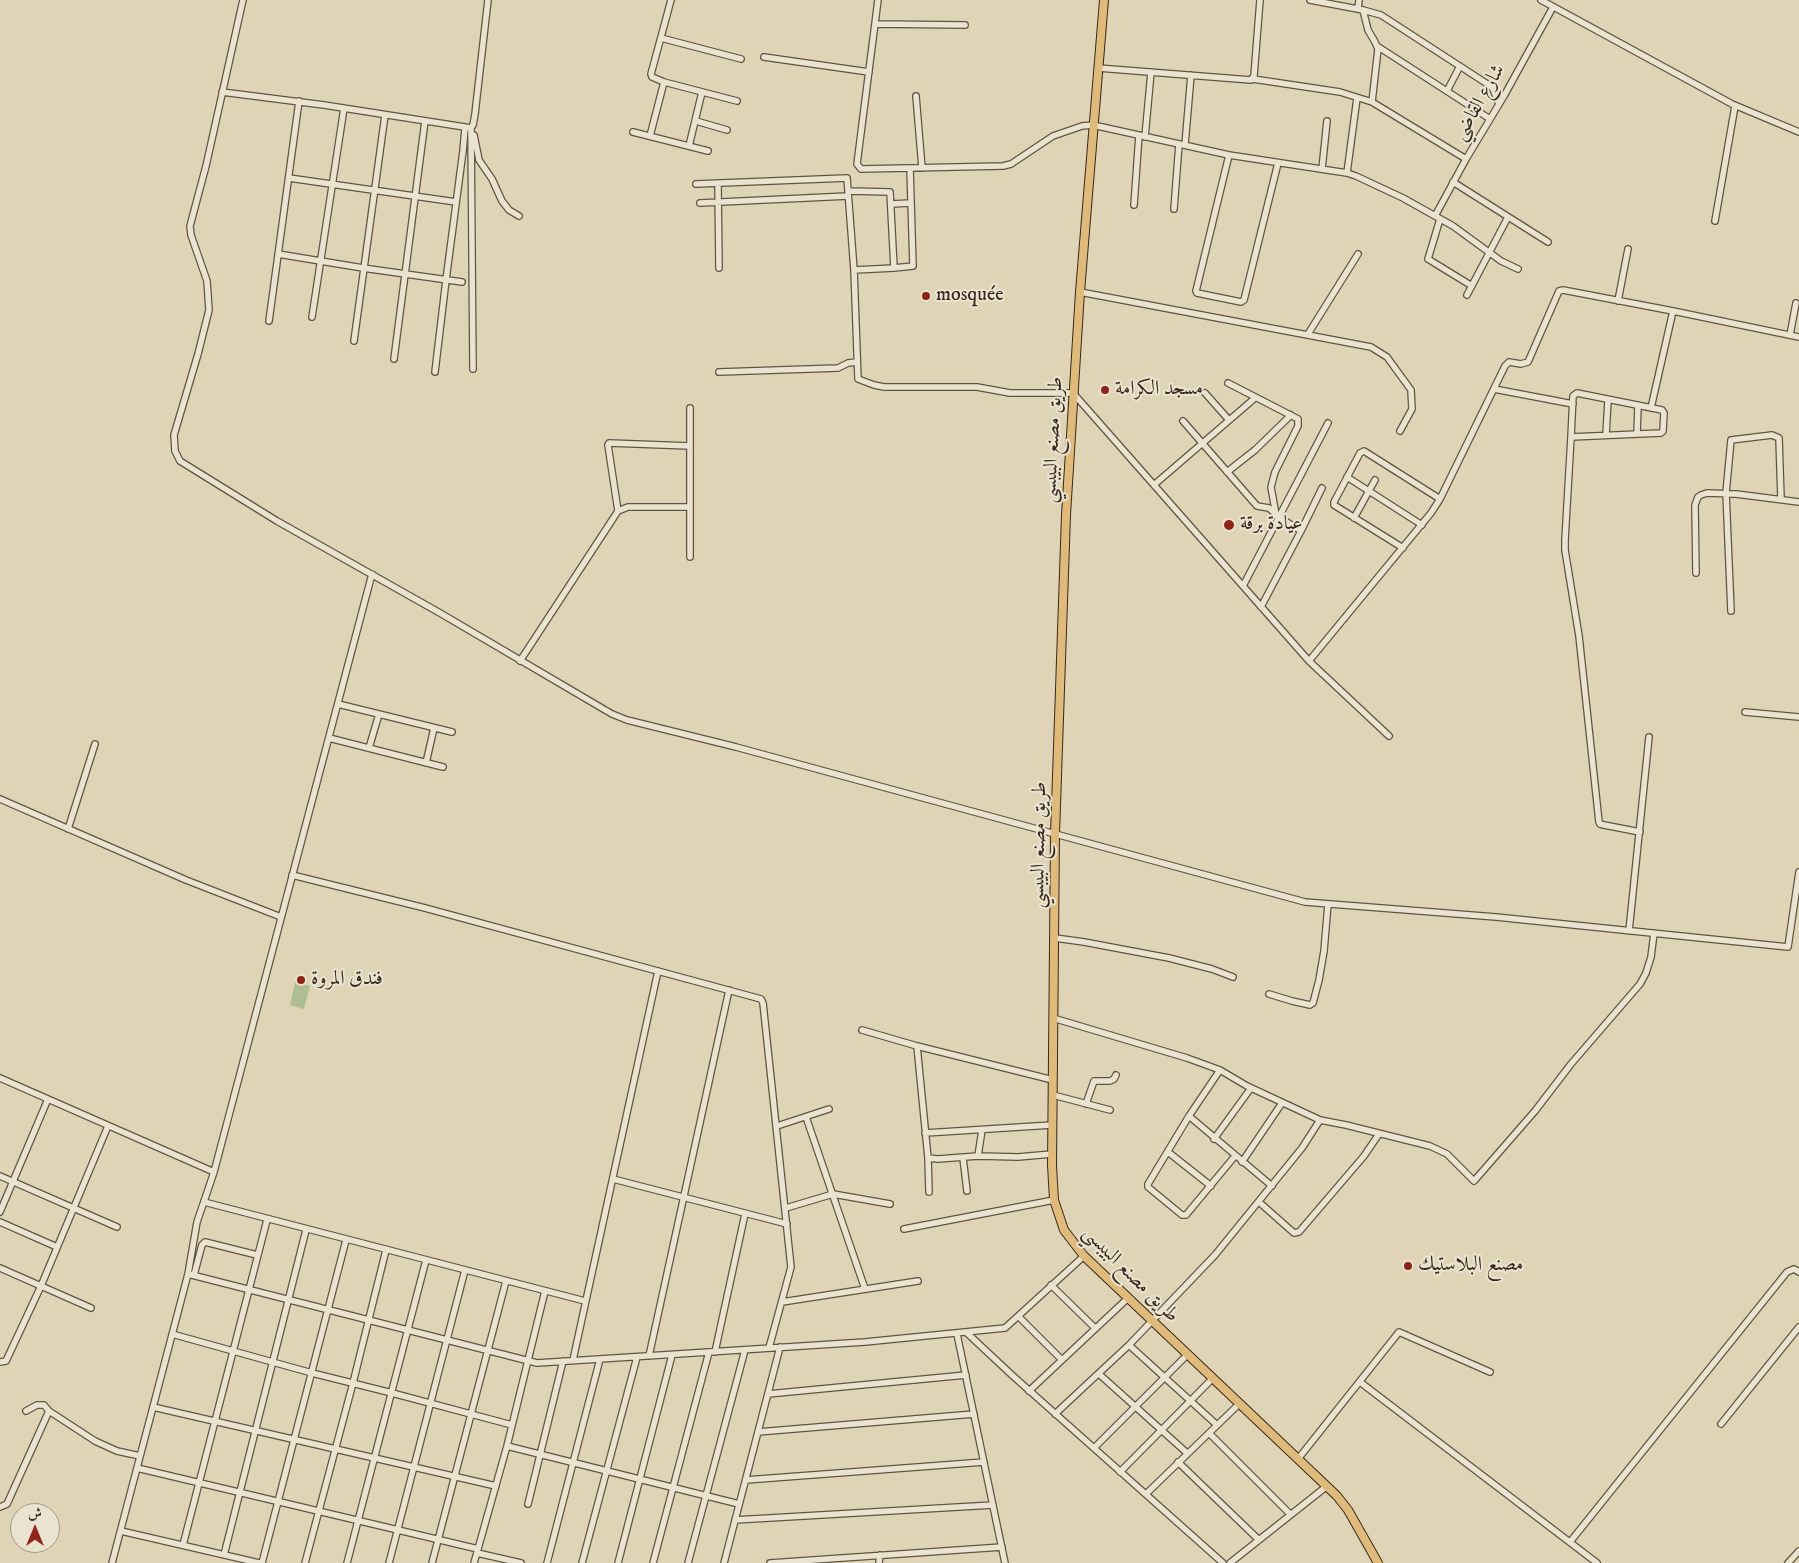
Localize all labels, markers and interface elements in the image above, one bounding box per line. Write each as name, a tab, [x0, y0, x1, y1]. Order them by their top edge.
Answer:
street label: شارع القاضي	[1449, 61, 1511, 145]
place label: mosquée	[936, 284, 1003, 308]
marker: mosquée	[920, 290, 932, 302]
street label: طريق مصنع البيبسي	[1039, 376, 1069, 504]
place label: مسجد الكرامة	[1115, 378, 1203, 402]
marker: مسجد الكرامة	[1099, 384, 1111, 396]
place label: عيادة برقة	[1240, 513, 1303, 537]
marker: عيادة برقة	[1222, 518, 1236, 532]
street label: طريق مصنع البيبسي	[1027, 781, 1053, 909]
place label: فندق المروة	[311, 968, 383, 992]
marker: فندق المروة	[295, 974, 307, 986]
street label: طريق مصنع البيبسي	[1077, 1222, 1183, 1328]
place label: مصنع البلاستيك	[1418, 1254, 1523, 1278]
marker: مصنع البلاستيك	[1402, 1260, 1414, 1272]
north arrow	[10, 1503, 60, 1553]
text: ش	[28, 1505, 42, 1523]

